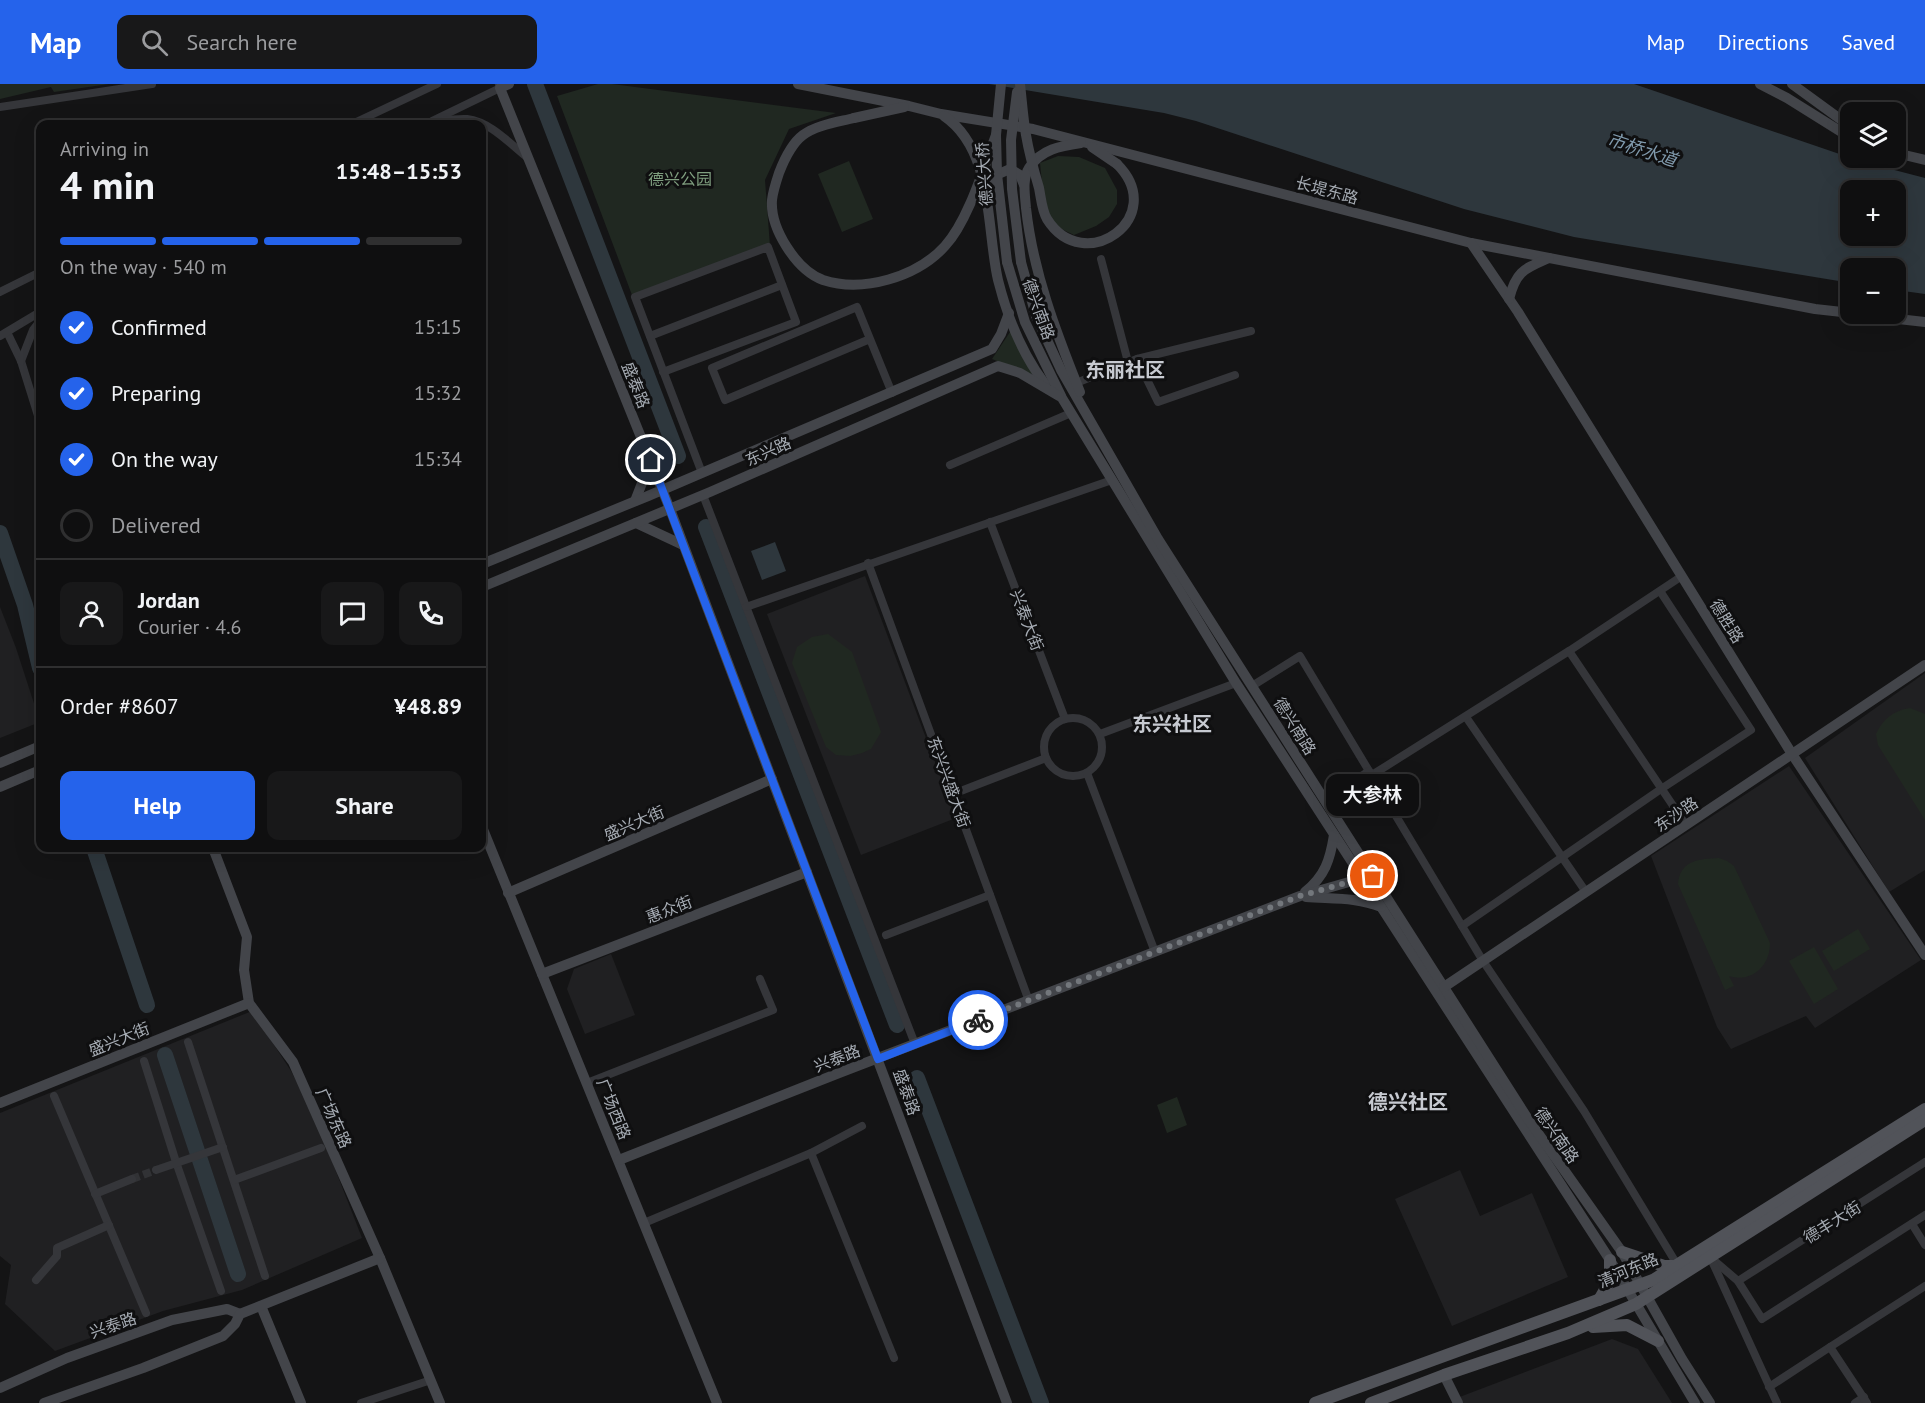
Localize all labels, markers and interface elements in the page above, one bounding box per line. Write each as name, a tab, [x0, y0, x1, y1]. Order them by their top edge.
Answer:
search box	[117, 15, 537, 69]
text: Map	[30, 24, 81, 61]
icon: search	[138, 26, 171, 59]
text: Search here	[186, 28, 297, 56]
text: Map	[1646, 29, 1685, 56]
text: Directions	[1718, 29, 1809, 56]
text: Saved	[1842, 29, 1895, 56]
map controls	[1840, 102, 1906, 324]
button: layers	[1840, 102, 1906, 168]
water label: 市桥水道	[1604, 127, 1683, 173]
text: Arriving in	[60, 136, 149, 162]
street label: 德兴大桥	[972, 141, 996, 207]
text: 15:48–15:53	[336, 157, 462, 185]
text: 4 min	[60, 159, 155, 210]
park label: 德兴公园	[648, 169, 712, 189]
street label: 长堤东路	[1293, 172, 1361, 208]
button: +	[1840, 180, 1906, 246]
text: On the way · 540 m	[60, 254, 227, 280]
button: −	[1840, 258, 1906, 324]
street label: 德兴南路	[1019, 276, 1059, 342]
icon: check	[60, 311, 93, 344]
text: Confirmed	[111, 313, 207, 341]
text: 15:15	[414, 314, 462, 340]
district label: 东丽社区	[1085, 357, 1165, 383]
street label: 盛泰路	[618, 359, 654, 411]
icon: check	[60, 377, 93, 410]
text: Preparing	[111, 379, 201, 407]
text: 15:32	[414, 380, 462, 406]
street label: 东兴路	[742, 432, 794, 470]
pin	[625, 434, 676, 485]
icon: check	[60, 443, 93, 476]
icon: home	[634, 443, 667, 476]
text: On the way	[111, 445, 218, 473]
text: 15:34	[414, 446, 462, 472]
text: Delivered	[111, 511, 201, 539]
button: person	[60, 582, 123, 645]
button: chat	[321, 582, 384, 645]
button: phone	[399, 582, 462, 645]
text: Jordan	[138, 586, 200, 614]
street label: 兴泰大街	[1006, 587, 1048, 653]
street label: 德胜路	[1706, 595, 1748, 647]
text: Courier · 4.6	[138, 614, 241, 640]
text: Order #8607	[60, 692, 179, 720]
text: ¥48.89	[394, 692, 462, 720]
street label: 德兴南路	[1270, 694, 1320, 758]
district label: 东兴社区	[1132, 711, 1212, 737]
street label: 东兴兴盛大街	[923, 733, 975, 831]
button: Help	[60, 771, 255, 840]
button: Share	[267, 771, 462, 840]
callout: 大参林	[1326, 774, 1420, 816]
text: 大参林	[1343, 782, 1403, 808]
street label: 东沙路	[1651, 792, 1701, 836]
street label: 盛兴大街	[601, 801, 667, 845]
pin	[1347, 850, 1398, 901]
icon: bag	[1356, 859, 1389, 892]
street label: 惠众街	[643, 891, 695, 927]
courier	[948, 990, 1008, 1050]
icon: bike	[962, 1004, 995, 1037]
street label: 盛兴大街	[86, 1018, 152, 1060]
street label: 兴泰路	[811, 1040, 863, 1076]
street label: 盛泰路	[889, 1066, 925, 1118]
street label: 广场西路	[593, 1076, 635, 1142]
street label: 广场东路	[312, 1085, 356, 1151]
district label: 德兴社区	[1368, 1089, 1448, 1115]
street label: 德兴南路	[1530, 1103, 1584, 1167]
street label: 德丰大街	[1800, 1197, 1864, 1247]
street label: 清河东路	[1595, 1248, 1661, 1292]
street label: 兴泰路	[87, 1308, 139, 1342]

